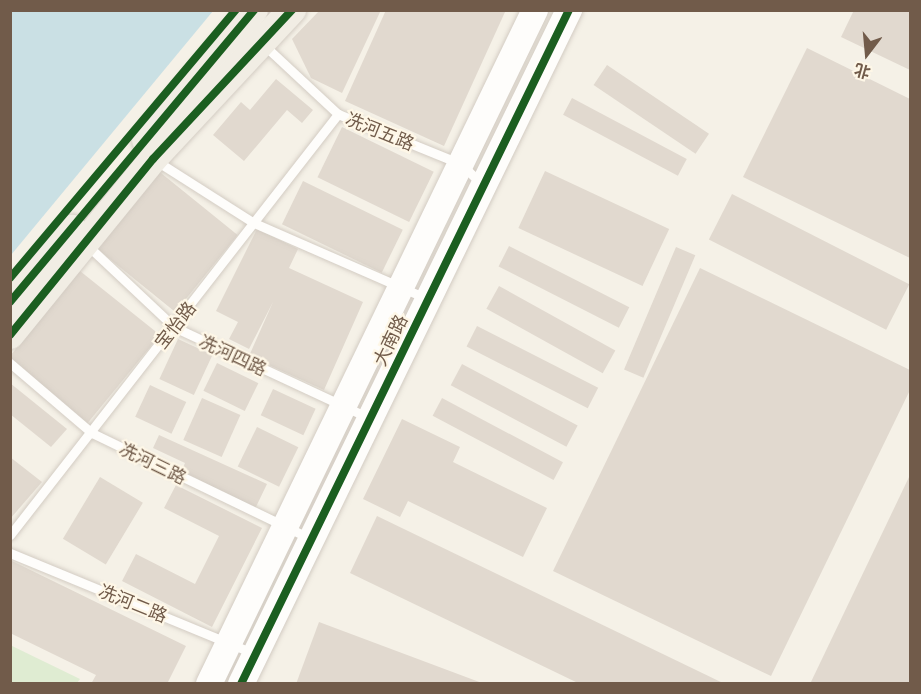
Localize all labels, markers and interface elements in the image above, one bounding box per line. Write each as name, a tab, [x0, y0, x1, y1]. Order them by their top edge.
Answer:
north arrow	[837, 24, 897, 84]
text: 北	[852, 60, 872, 83]
street label: 冼河五路	[343, 108, 417, 154]
street label: 宝怡路	[150, 297, 200, 353]
street label: 大南路	[368, 311, 412, 369]
street label: 冼河四路	[196, 330, 270, 380]
street label: 冼河三路	[116, 438, 190, 488]
street label: 冼河二路	[96, 580, 170, 626]

